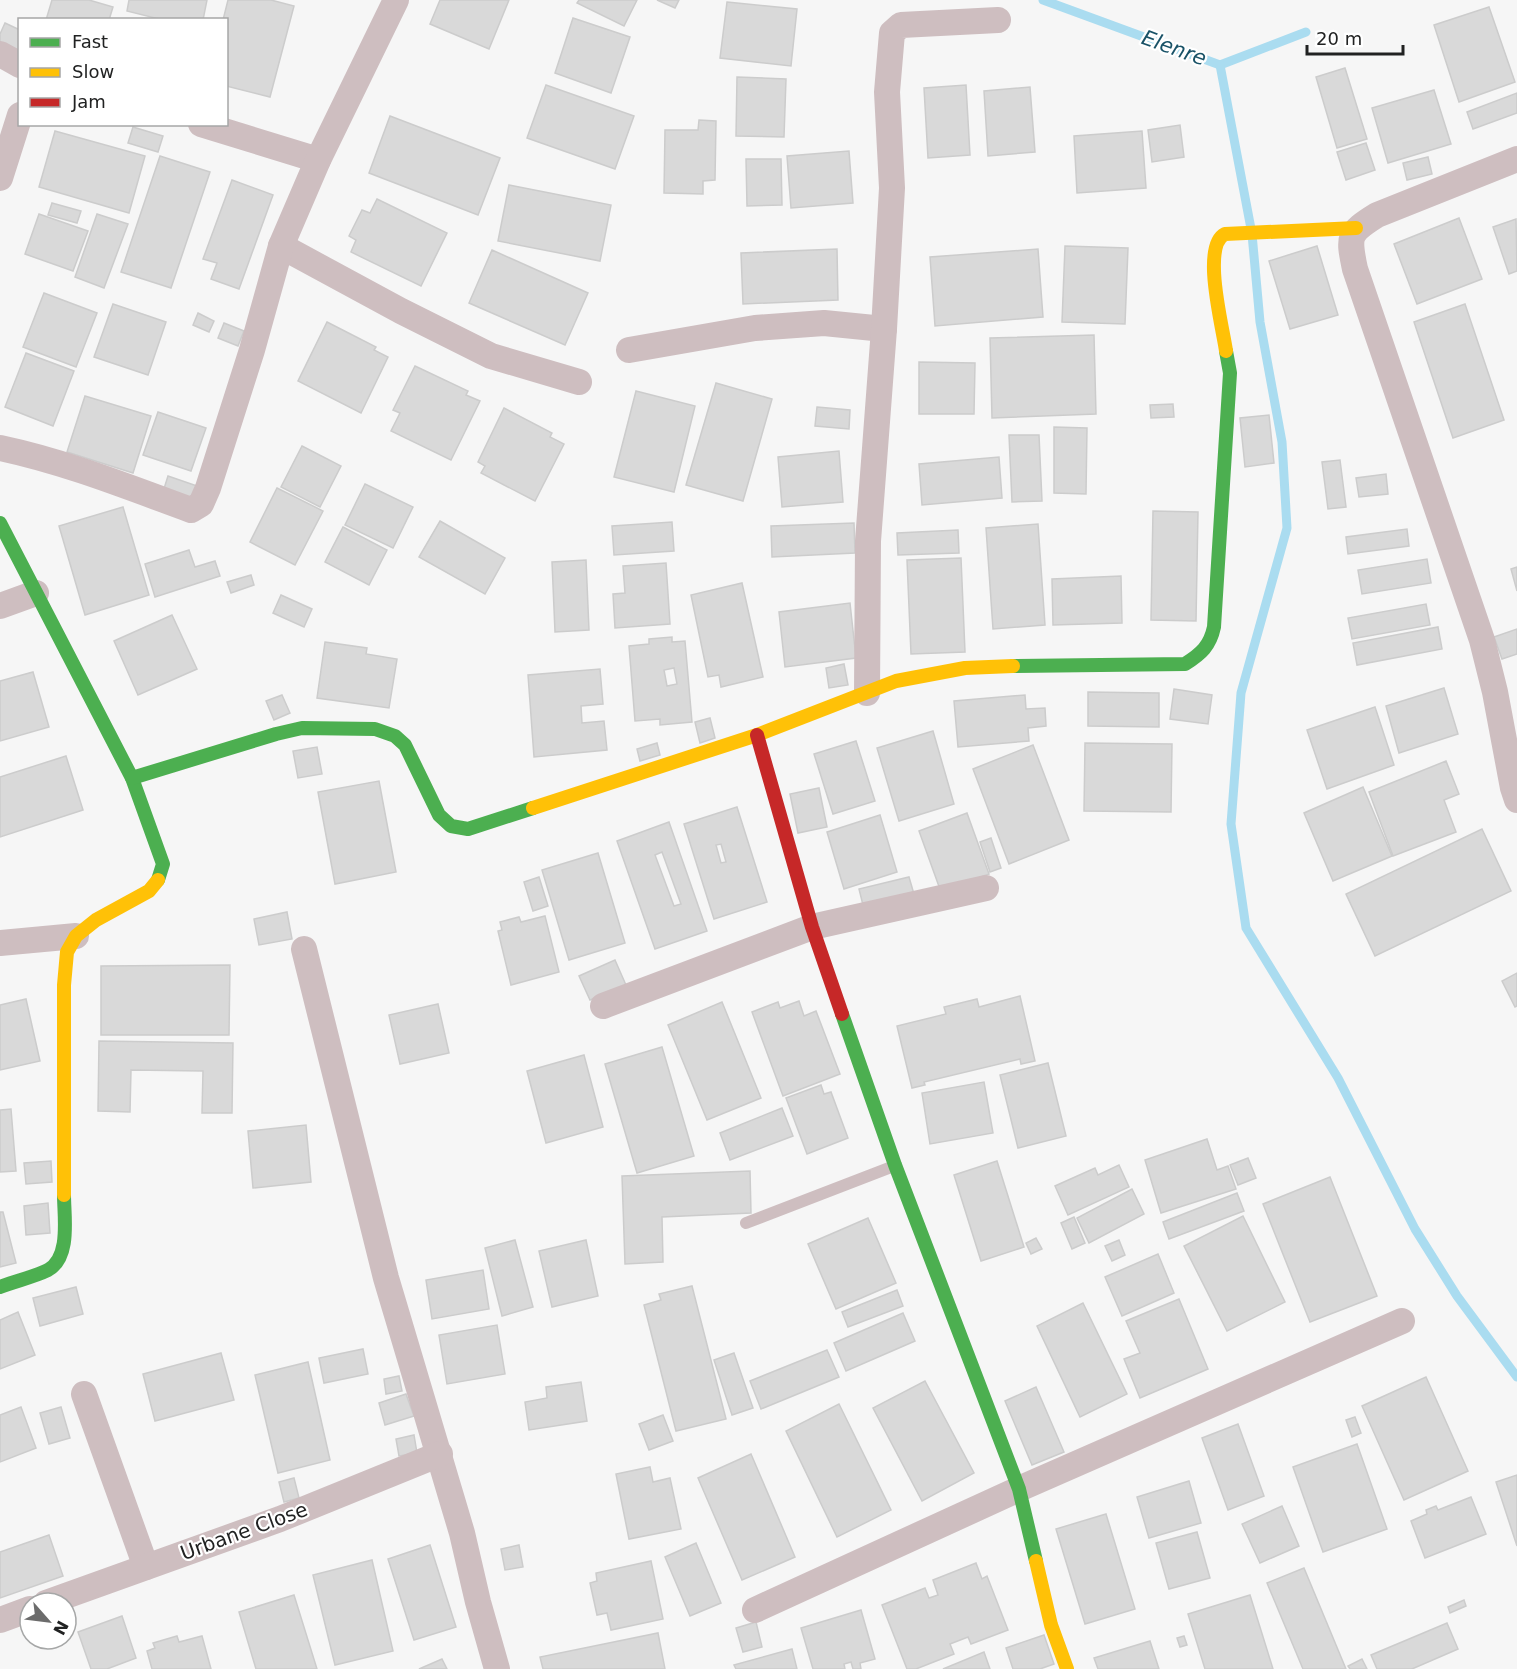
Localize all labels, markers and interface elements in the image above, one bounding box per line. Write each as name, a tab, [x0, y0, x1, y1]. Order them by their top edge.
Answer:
legend	[18, 18, 228, 126]
scale bar	[1307, 18, 1403, 56]
water label: Elenre	[1138, 25, 1210, 71]
text: 20 m	[1316, 28, 1362, 49]
text: Fast	[72, 31, 108, 52]
text: Slow	[72, 61, 114, 82]
text: Jam	[71, 91, 106, 112]
street label: Urbane Close	[177, 1497, 311, 1565]
north arrow	[18, 1591, 78, 1651]
text: N	[49, 1617, 72, 1638]

